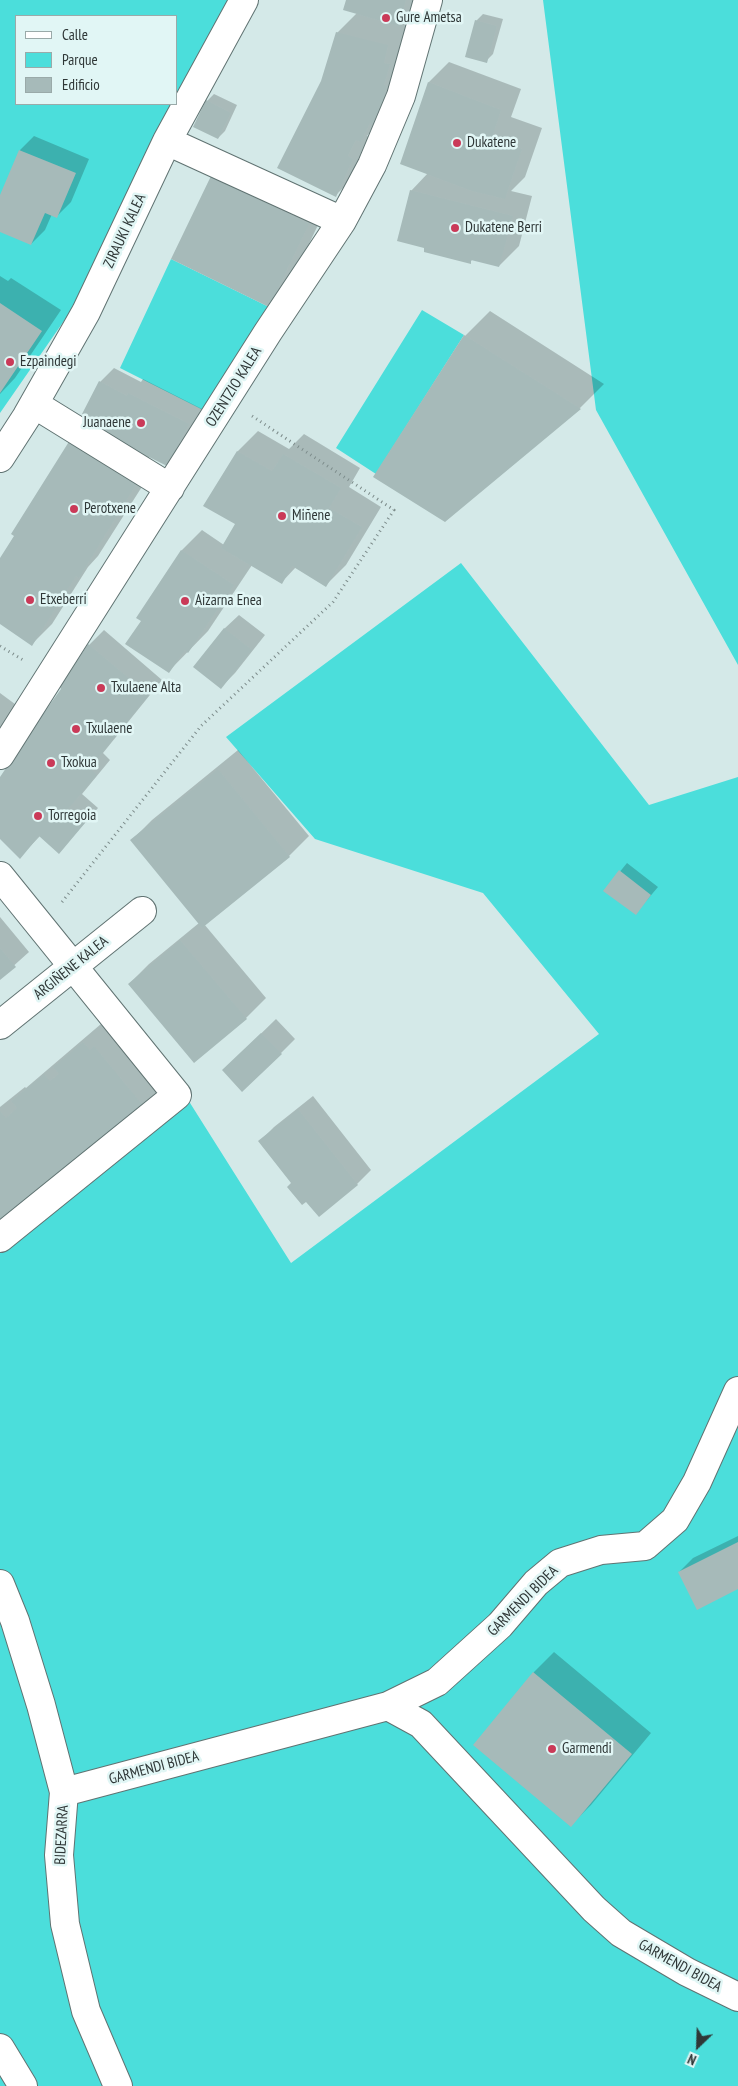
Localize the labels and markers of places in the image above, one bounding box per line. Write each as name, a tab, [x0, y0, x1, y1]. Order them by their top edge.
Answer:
place label: Gure Ametsa	[396, 9, 462, 27]
marker: Gure Ametsa	[380, 12, 392, 24]
place label: Dukatene	[467, 134, 516, 152]
marker: Dukatene	[451, 137, 463, 149]
place label: Dukatene Berri	[465, 219, 542, 237]
marker: Dukatene Berri	[449, 222, 461, 234]
place label: Ezpaindegi	[20, 353, 77, 371]
marker: Ezpaindegi	[4, 356, 16, 368]
place label: Juanaene	[83, 414, 131, 432]
marker: Juanaene	[135, 417, 147, 429]
place label: Perotxene	[84, 500, 136, 518]
marker: Perotxene	[68, 503, 80, 515]
place label: Miñene	[292, 507, 330, 525]
marker: Miñene	[276, 510, 288, 522]
place label: Etxeberri	[40, 591, 87, 609]
place label: Aizarna Enea	[195, 592, 262, 610]
marker: Etxeberri	[24, 594, 36, 606]
marker: Aizarna Enea	[179, 595, 191, 607]
place label: Txulaene Alta	[111, 679, 181, 697]
marker: Txulaene Alta	[95, 682, 107, 694]
place label: Txulaene	[86, 720, 132, 738]
marker: Txulaene	[70, 723, 82, 735]
place label: Txokua	[61, 754, 97, 772]
marker: Txokua	[45, 757, 57, 769]
place label: Torregoia	[48, 807, 96, 825]
marker: Torregoia	[32, 810, 44, 822]
place label: Garmendi	[562, 1740, 612, 1758]
marker: Garmendi	[546, 1743, 558, 1755]

